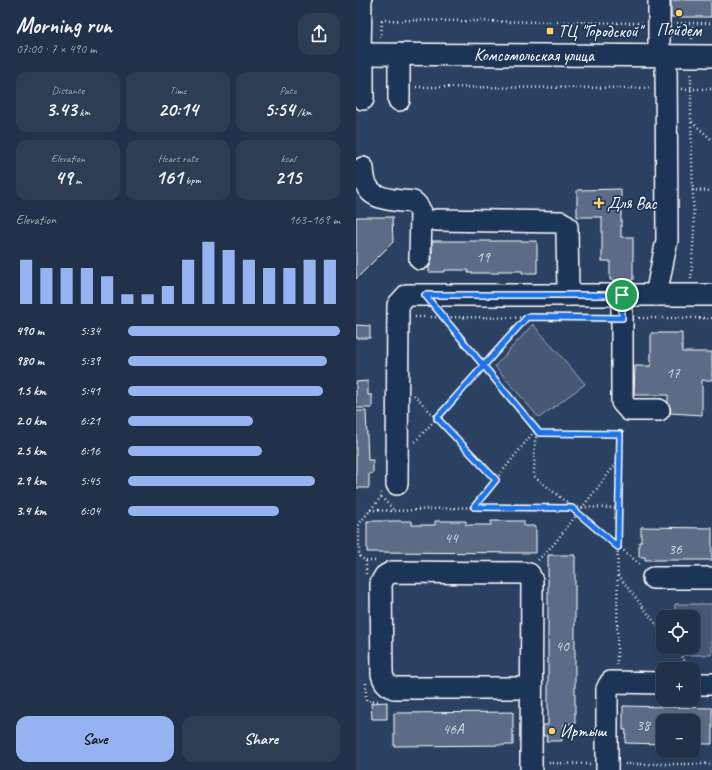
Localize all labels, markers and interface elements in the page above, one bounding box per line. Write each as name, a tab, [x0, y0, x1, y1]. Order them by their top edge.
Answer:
marker: Пойдем	[674, 8, 684, 18]
text: Morning run	[16, 12, 112, 40]
button: share	[298, 13, 340, 55]
place label: Пойдем	[657, 20, 702, 41]
place label: ТЦ "Городской"	[558, 21, 646, 42]
marker: ТЦ "Городской"	[545, 26, 555, 36]
text: 07:00 · 7 × 490 m	[16, 41, 97, 57]
street label: Комсомольская улица	[474, 45, 595, 66]
text: Distance	[52, 83, 84, 97]
text: Time	[170, 83, 186, 97]
text: Pace	[280, 83, 296, 97]
text: 3.43	[46, 97, 77, 122]
text: 20:14	[158, 97, 198, 122]
text: 5:54	[264, 97, 295, 122]
text: km	[77, 105, 90, 119]
text: /km	[295, 105, 312, 119]
text: Elevation	[51, 151, 85, 165]
text: Heart rate	[158, 151, 198, 165]
text: kcal	[281, 151, 295, 165]
text: 49	[55, 165, 72, 190]
text: 161	[155, 165, 183, 190]
text: 215	[275, 165, 301, 190]
text: m	[72, 173, 81, 187]
text: bpm	[183, 173, 201, 187]
place label: Для Вас	[607, 193, 658, 214]
marker: Для Вас	[594, 198, 604, 208]
text: Elevation	[16, 212, 56, 228]
text: 163–169 m	[289, 212, 340, 228]
house number: 19	[476, 248, 491, 267]
pin	[605, 278, 639, 312]
icon: arrive	[611, 284, 633, 306]
text: 490 m	[16, 323, 44, 339]
text: 5:34	[80, 323, 100, 339]
text: 980 m	[16, 353, 44, 369]
text: 5:39	[80, 353, 100, 369]
house number: 17	[666, 364, 681, 383]
text: 1.5 km	[16, 383, 46, 399]
text: 5:41	[80, 383, 100, 399]
text: 2.0 km	[16, 413, 46, 429]
text: 6:21	[80, 413, 100, 429]
text: 2.5 km	[16, 443, 46, 459]
text: 6:16	[80, 443, 100, 459]
text: 2.9 km	[16, 473, 46, 489]
text: 5:45	[80, 473, 100, 489]
text: 3.4 km	[16, 503, 46, 519]
text: 6:04	[80, 503, 100, 519]
house number: 44	[444, 529, 459, 548]
house number: 36	[668, 540, 683, 559]
map controls	[656, 610, 700, 758]
button: locate	[656, 610, 700, 654]
house number: 40	[555, 637, 570, 656]
button: +	[656, 662, 700, 706]
button: −	[656, 714, 700, 758]
button: Save	[16, 716, 174, 762]
button: Share	[182, 716, 340, 762]
house number: 38	[636, 716, 651, 735]
house number: 46А	[442, 720, 465, 739]
place label: Иртыш	[560, 721, 608, 742]
marker: Иртыш	[547, 726, 557, 736]

